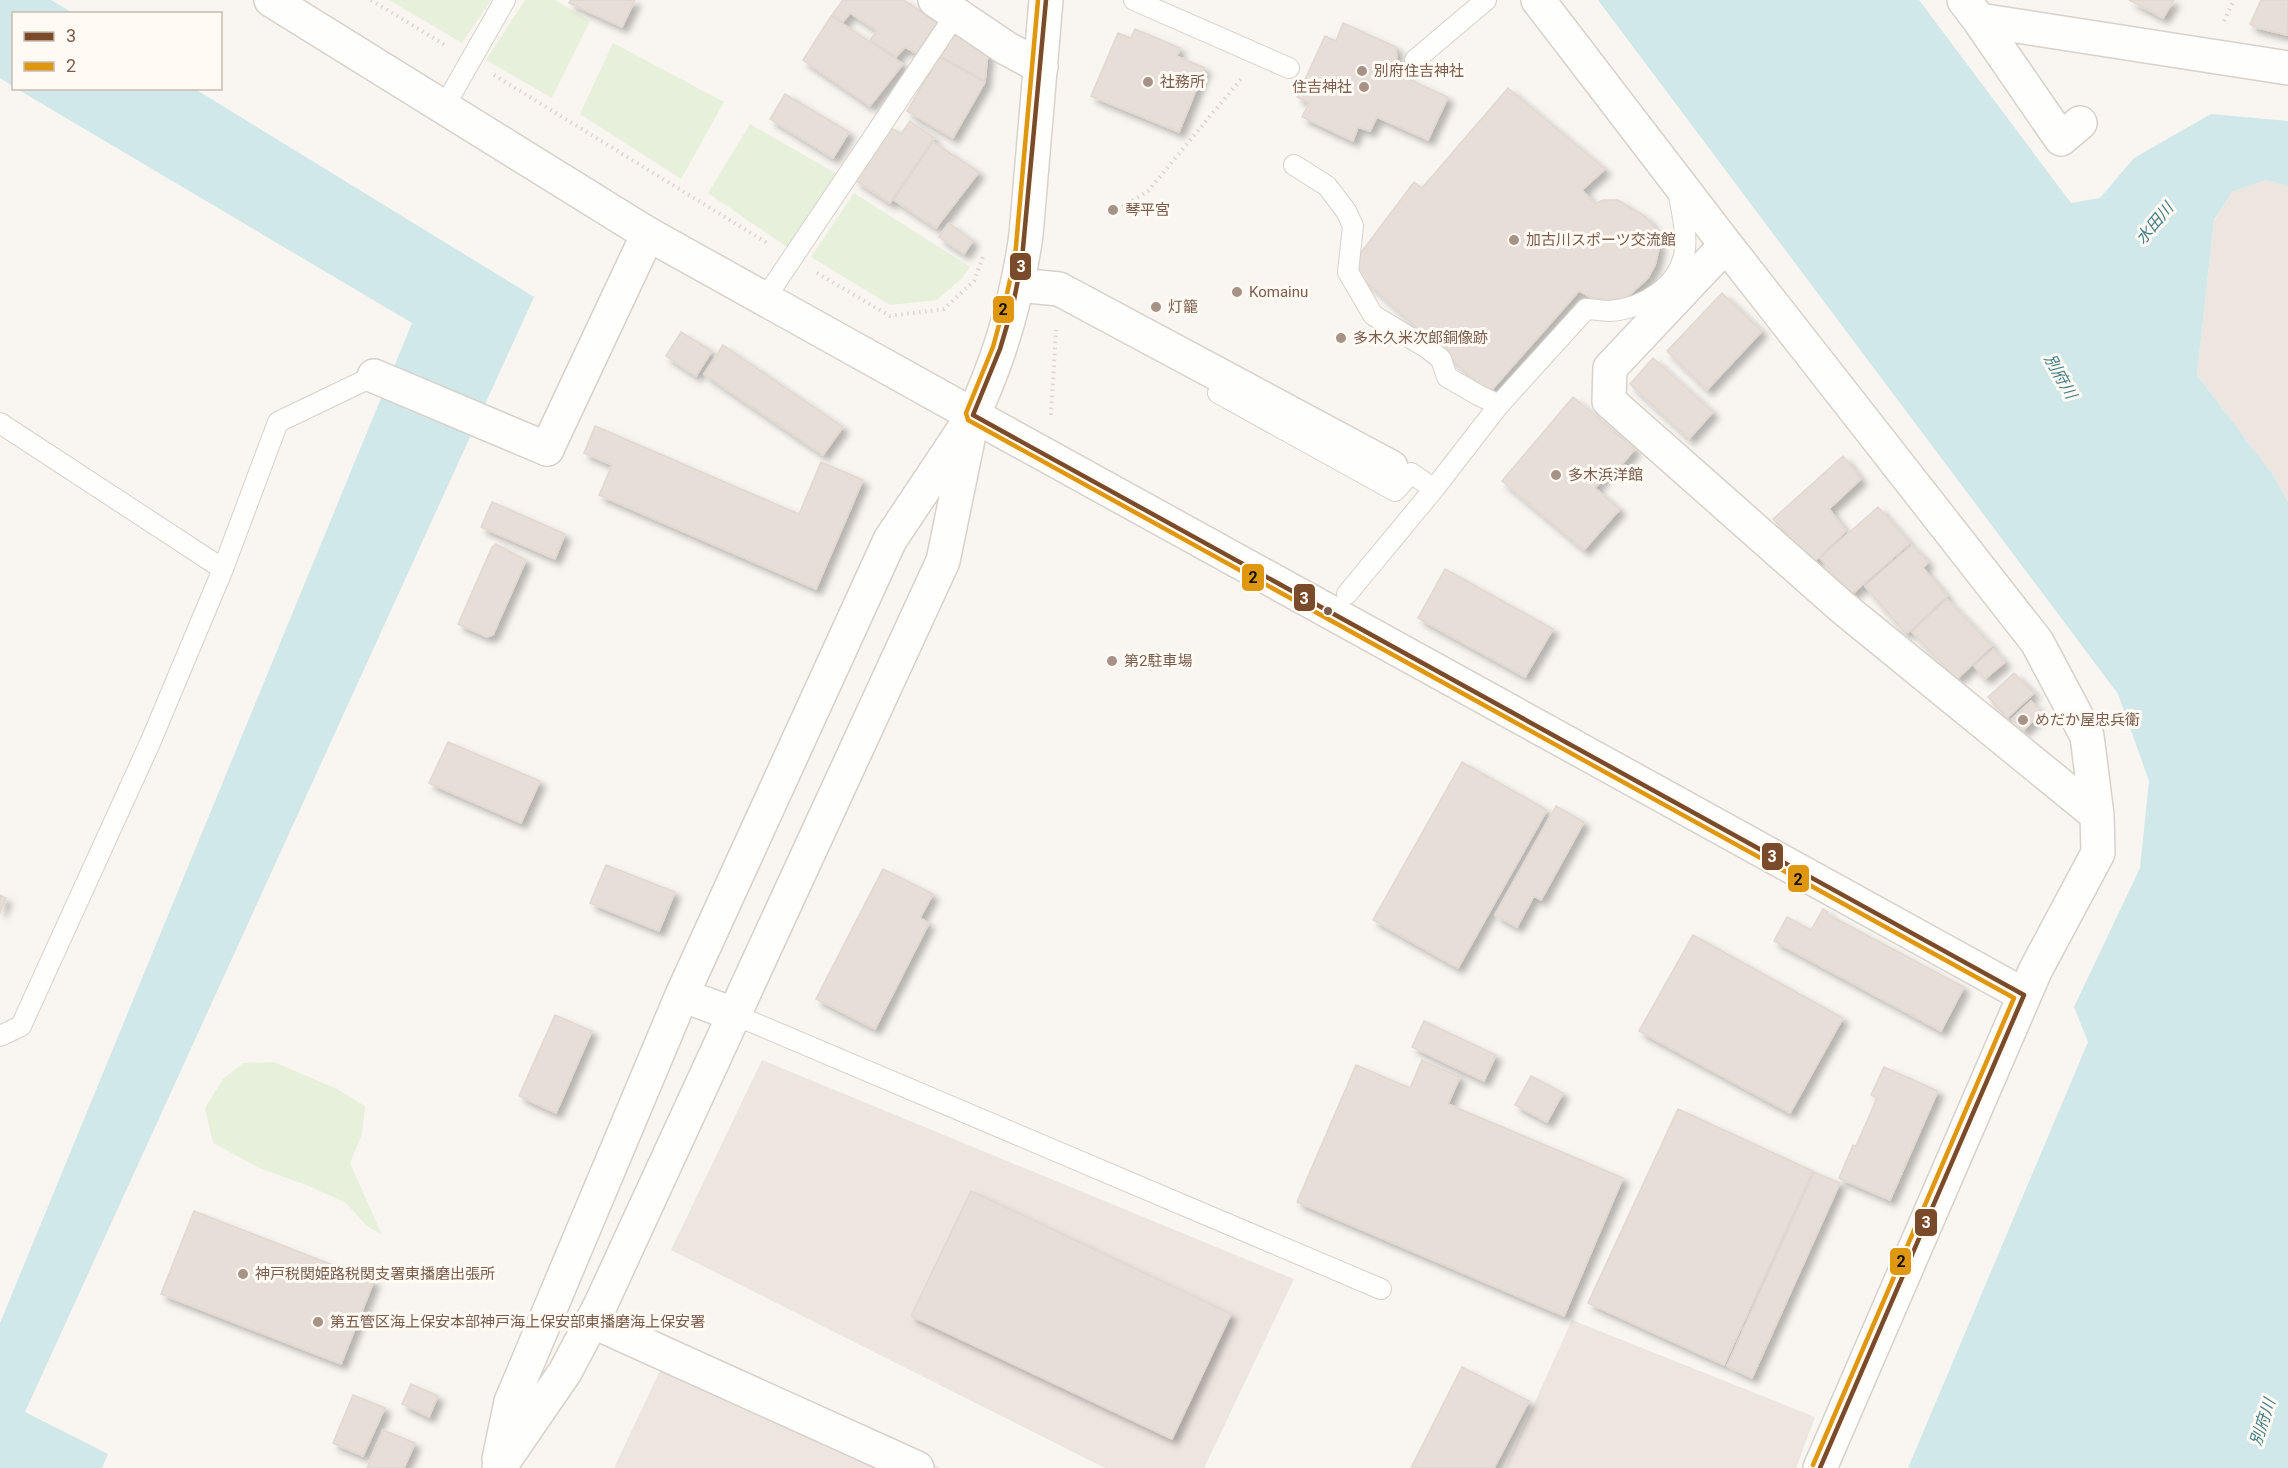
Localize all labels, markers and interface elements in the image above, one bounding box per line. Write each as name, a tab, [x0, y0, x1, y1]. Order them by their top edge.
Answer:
legend	[12, 12, 222, 90]
text: 3	[66, 25, 76, 46]
text: 2	[66, 55, 76, 76]
place label: 別府住吉神社	[1374, 62, 1464, 80]
marker: 別府住吉神社	[1355, 64, 1369, 78]
place label: 社務所	[1160, 73, 1205, 91]
marker: 社務所	[1141, 75, 1155, 89]
place label: 住吉神社	[1292, 78, 1352, 96]
marker: 住吉神社	[1357, 80, 1371, 94]
water label: 水田川	[2132, 197, 2178, 248]
place label: 琴平宮	[1125, 201, 1170, 219]
marker: 琴平宮	[1106, 203, 1120, 217]
place label: 加古川スポーツ交流館	[1526, 231, 1676, 249]
marker: 加古川スポーツ交流館	[1507, 233, 1521, 247]
line badge: 3	[1009, 252, 1032, 281]
text: 3	[1016, 257, 1026, 276]
place label: Komainu	[1249, 283, 1308, 301]
marker: Komainu	[1230, 285, 1244, 299]
line badge: 2	[992, 295, 1015, 324]
place label: 灯籠	[1168, 298, 1198, 316]
text: 2	[998, 300, 1008, 319]
marker: 灯籠	[1149, 300, 1163, 314]
place label: 多木久米次郎銅像跡	[1353, 329, 1488, 347]
marker: 多木久米次郎銅像跡	[1334, 331, 1348, 345]
water label: 別府川	[2041, 351, 2081, 404]
place label: 多木浜洋館	[1568, 466, 1643, 484]
marker: 多木浜洋館	[1549, 468, 1563, 482]
line badge: 2	[1241, 563, 1265, 592]
text: 2	[1248, 568, 1258, 587]
line badge: 3	[1293, 583, 1316, 612]
text: 3	[1299, 589, 1309, 608]
unlabelled marker	[1322, 605, 1334, 617]
place label: 第2駐車場	[1124, 652, 1192, 670]
marker: 第2駐車場	[1105, 654, 1119, 668]
place label: めだか屋忠兵衛	[2035, 711, 2140, 729]
marker: めだか屋忠兵衛	[2016, 713, 2030, 727]
line badge: 3	[1761, 842, 1784, 871]
text: 3	[1767, 847, 1777, 866]
line badge: 2	[1787, 864, 1810, 893]
text: 2	[1793, 870, 1803, 889]
line badge: 3	[1914, 1208, 1938, 1237]
text: 3	[1921, 1213, 1931, 1232]
line badge: 2	[1889, 1247, 1912, 1276]
text: 2	[1896, 1252, 1906, 1271]
place label: 神戸税関姫路税関支署東播磨出張所	[255, 1265, 495, 1283]
marker: 神戸税関姫路税関支署東播磨出張所	[236, 1267, 250, 1281]
place label: 第五管区海上保安本部神戸海上保安部東播磨海上保安署	[330, 1313, 705, 1331]
marker: 第五管区海上保安本部神戸海上保安部東播磨海上保安署	[311, 1315, 325, 1329]
water label: 別府川	[2246, 1394, 2280, 1448]

